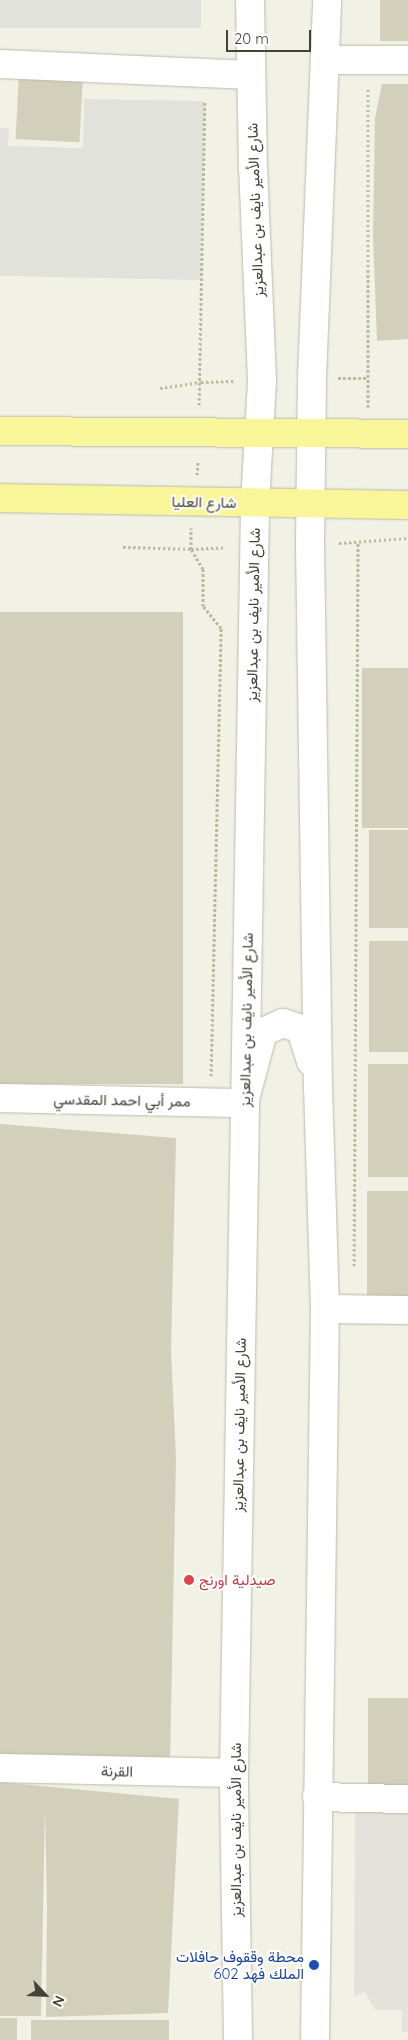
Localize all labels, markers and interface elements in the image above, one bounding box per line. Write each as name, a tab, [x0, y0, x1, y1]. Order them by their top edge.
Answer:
scale bar	[228, 20, 313, 52]
text: 20 m	[234, 29, 269, 48]
street label: شارع الأمير نايف بن عبدالعزيز	[243, 122, 267, 298]
street label: شارع العليا	[171, 492, 237, 512]
street label: شارع الأمير نايف بن عبدالعزيز	[242, 528, 264, 702]
street label: شارع الأمير نايف بن عبدالعزيز	[235, 933, 257, 1107]
street label: ممر أبي احمد المقدسي	[53, 1090, 191, 1110]
street label: شارع الأمير نايف بن عبدالعزيز	[228, 1338, 250, 1512]
place label: صيدلية اورنج	[199, 1571, 275, 1589]
marker: صيدلية اورنج	[183, 1574, 195, 1586]
street label: شارع الأمير نايف بن عبدالعزيز	[227, 1743, 245, 1917]
street label: القرنة	[101, 1762, 133, 1780]
place label: محطة وققوف حافلات الملك فهد 602	[176, 1947, 304, 1982]
marker: محطة وققوف حافلات الملك فهد 602	[308, 1959, 320, 1971]
north arrow	[20, 1970, 70, 2020]
text: N	[48, 1993, 69, 2010]

